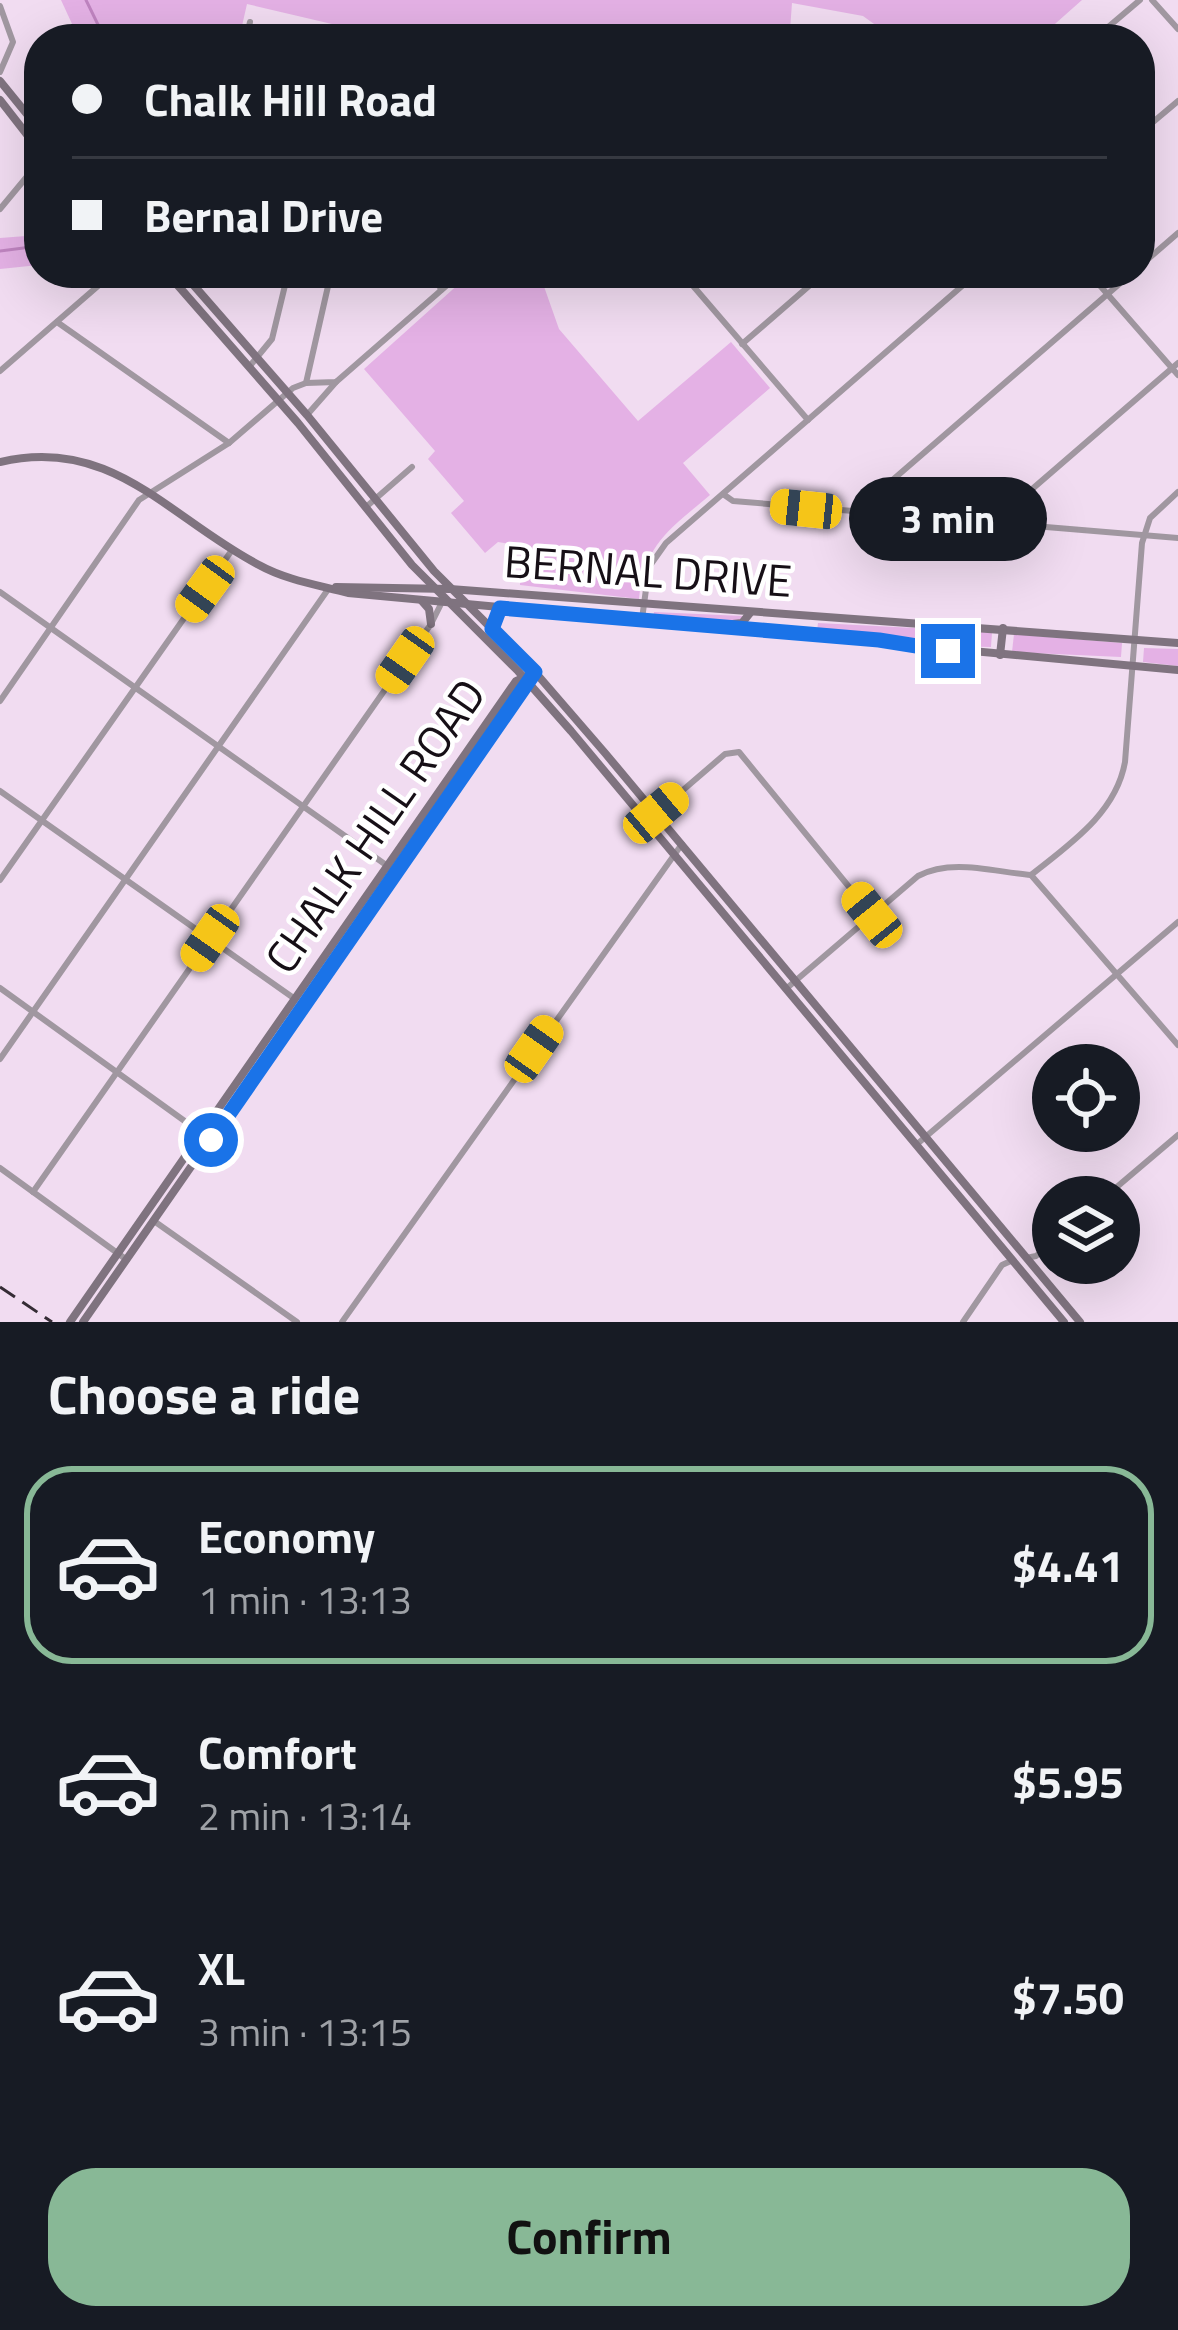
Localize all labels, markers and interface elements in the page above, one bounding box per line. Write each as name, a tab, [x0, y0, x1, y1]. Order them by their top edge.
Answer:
text: Chalk Hill Road	[144, 65, 437, 133]
text: Bernal Drive	[144, 181, 383, 249]
callout: 3 min	[849, 477, 1047, 561]
car	[768, 487, 844, 531]
text: 3 min	[901, 489, 995, 548]
street label: BERNAL DRIVE	[502, 526, 794, 614]
car	[169, 549, 241, 629]
car	[370, 620, 440, 700]
route end	[921, 624, 975, 678]
street label: CHALK HILL ROAD	[247, 664, 501, 987]
car	[617, 776, 695, 850]
car	[835, 876, 909, 954]
car	[175, 898, 245, 978]
car	[499, 1009, 569, 1089]
map controls	[1032, 1044, 1140, 1284]
button: locate	[1032, 1044, 1140, 1152]
route start	[184, 1113, 238, 1167]
button: layers	[1032, 1176, 1140, 1284]
text: Choose a ride	[48, 1353, 360, 1435]
text: Economy	[198, 1502, 375, 1570]
icon: car	[54, 1511, 162, 1619]
text: $4.41	[1012, 1531, 1124, 1599]
text: 1 min · 13:13	[198, 1570, 412, 1629]
text: Comfort	[198, 1718, 357, 1786]
icon: car	[54, 1727, 162, 1835]
text: $5.95	[1012, 1747, 1124, 1815]
text: 2 min · 13:14	[198, 1786, 412, 1845]
text: XL	[198, 1934, 245, 2002]
icon: car	[54, 1943, 162, 2051]
text: $7.50	[1012, 1963, 1124, 2031]
text: 3 min · 13:15	[198, 2002, 412, 2061]
button: Confirm	[48, 2168, 1130, 2306]

